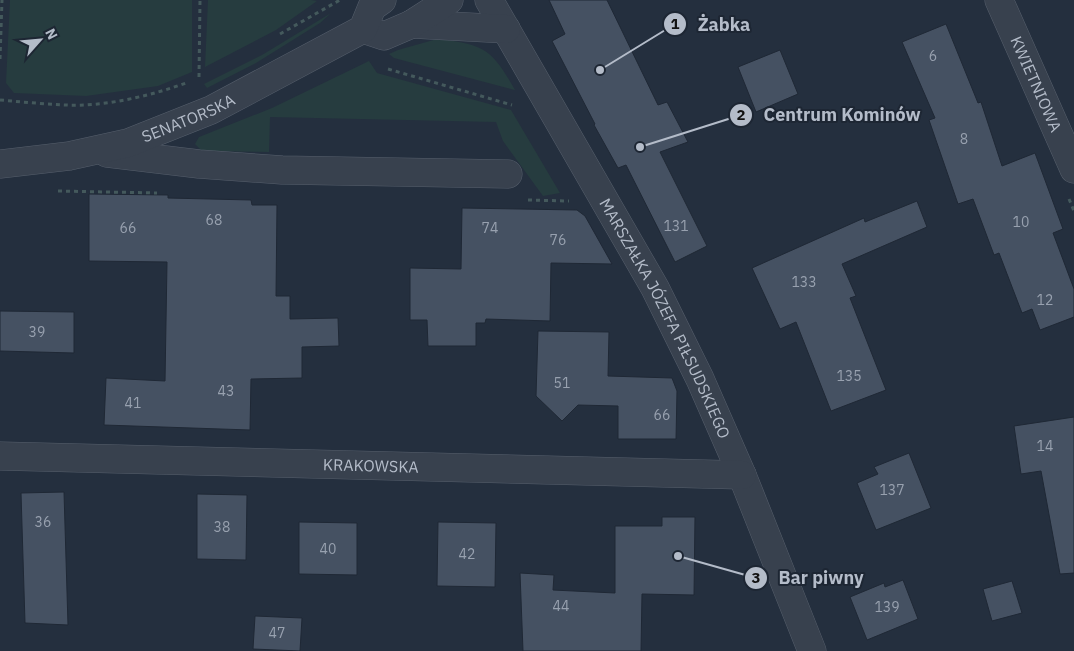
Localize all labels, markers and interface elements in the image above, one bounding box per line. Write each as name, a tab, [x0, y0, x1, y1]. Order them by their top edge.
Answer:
callout: Żabka	[663, 8, 761, 41]
text: Żabka	[698, 13, 750, 36]
text: 1	[670, 14, 680, 33]
north arrow	[15, 15, 65, 65]
text: N	[41, 25, 62, 43]
street label: KWIETNIOWA	[1006, 33, 1066, 135]
house number: 6	[929, 47, 937, 65]
street label: SENATORSKA	[139, 89, 238, 147]
callout: Centrum Kominów	[729, 98, 931, 131]
text: Centrum Kominów	[763, 103, 921, 126]
text: 2	[736, 105, 746, 124]
house number: 8	[960, 130, 968, 148]
street label: MARSZAŁKA JÓZEFA PIŁSUDSKIEGO	[595, 194, 735, 442]
house number: 68	[206, 211, 222, 229]
house number: 10	[1013, 213, 1029, 231]
house number: 131	[663, 217, 689, 235]
house number: 66	[120, 219, 136, 237]
house number: 74	[482, 219, 498, 237]
house number: 76	[550, 231, 566, 249]
house number: 133	[791, 273, 817, 291]
house number: 12	[1037, 291, 1053, 309]
house number: 39	[29, 323, 45, 341]
house number: 135	[836, 367, 862, 385]
house number: 51	[554, 374, 570, 392]
house number: 43	[218, 382, 234, 400]
house number: 41	[125, 394, 141, 412]
house number: 66	[654, 406, 670, 424]
house number: 14	[1037, 437, 1053, 455]
street label: KRAKOWSKA	[323, 454, 419, 477]
house number: 137	[879, 481, 905, 499]
house number: 36	[35, 513, 51, 531]
house number: 38	[214, 518, 230, 536]
house number: 40	[320, 540, 336, 558]
house number: 42	[459, 545, 475, 563]
callout: Bar piwny	[744, 561, 874, 594]
text: Bar piwny	[778, 566, 864, 589]
text: 3	[751, 568, 761, 587]
house number: 44	[553, 597, 569, 615]
house number: 139	[874, 598, 900, 616]
house number: 47	[269, 624, 285, 642]

